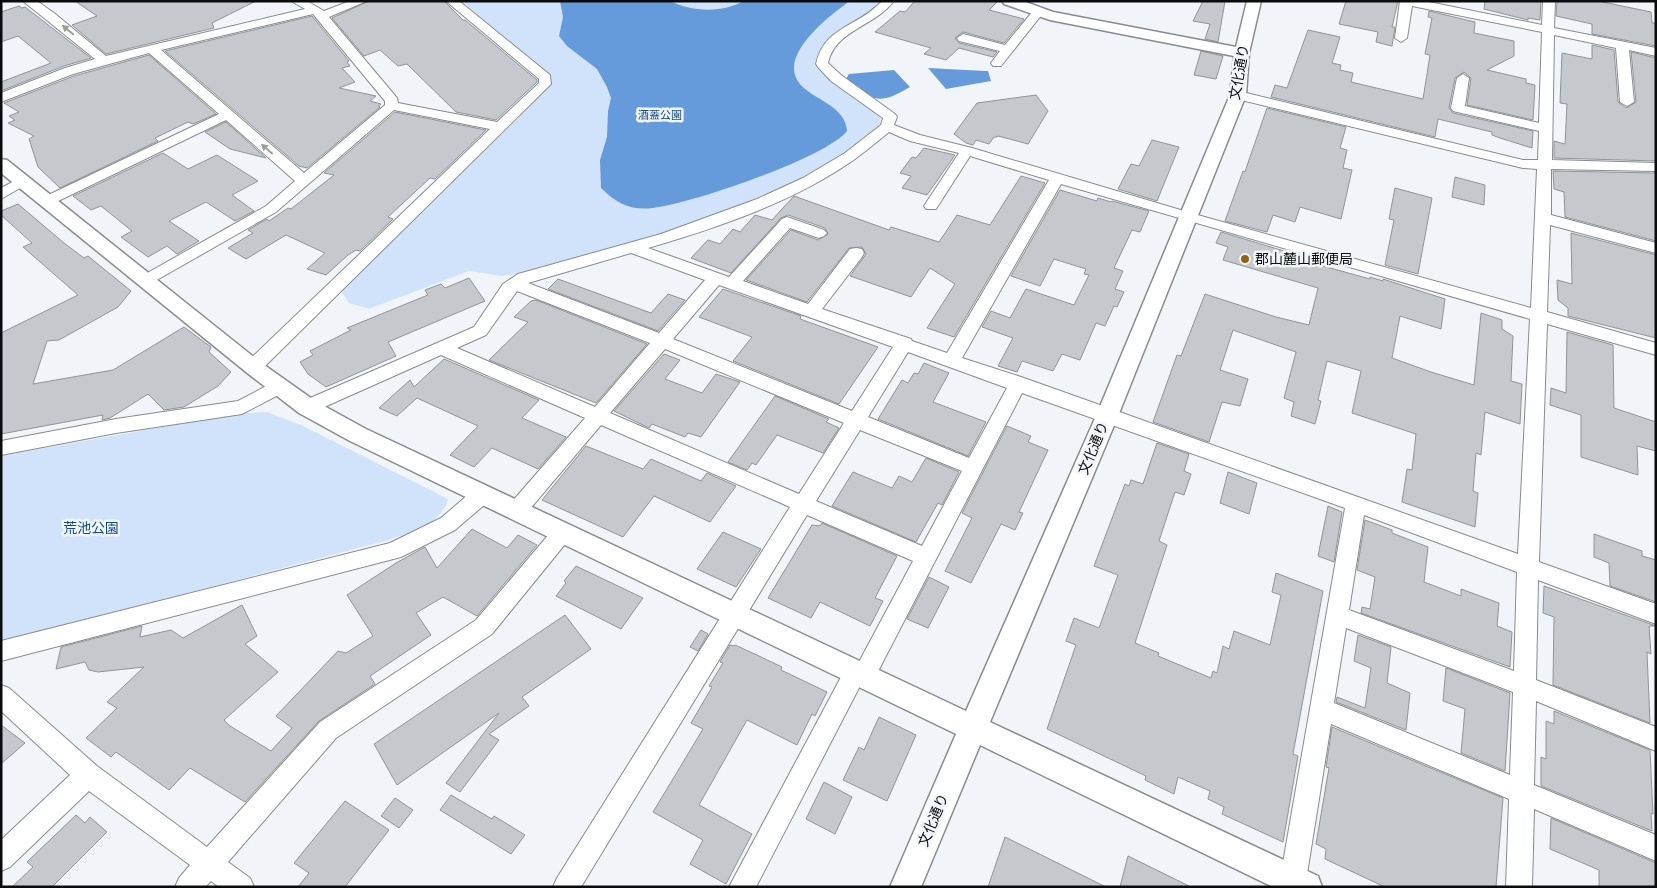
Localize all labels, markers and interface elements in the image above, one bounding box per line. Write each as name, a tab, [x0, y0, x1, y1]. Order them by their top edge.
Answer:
one-way arrow	[61, 24, 74, 35]
street label: 文化通り	[1225, 43, 1253, 101]
park label: 酒蓋公園	[638, 108, 682, 122]
one-way arrow	[261, 144, 274, 155]
place label: 郡山麓山郵便局	[1255, 250, 1353, 268]
marker: 郡山麓山郵便局	[1239, 253, 1251, 265]
street label: 文化通り	[1074, 419, 1112, 477]
park label: 荒池公園	[63, 519, 119, 537]
street label: 文化通り	[914, 791, 952, 849]

